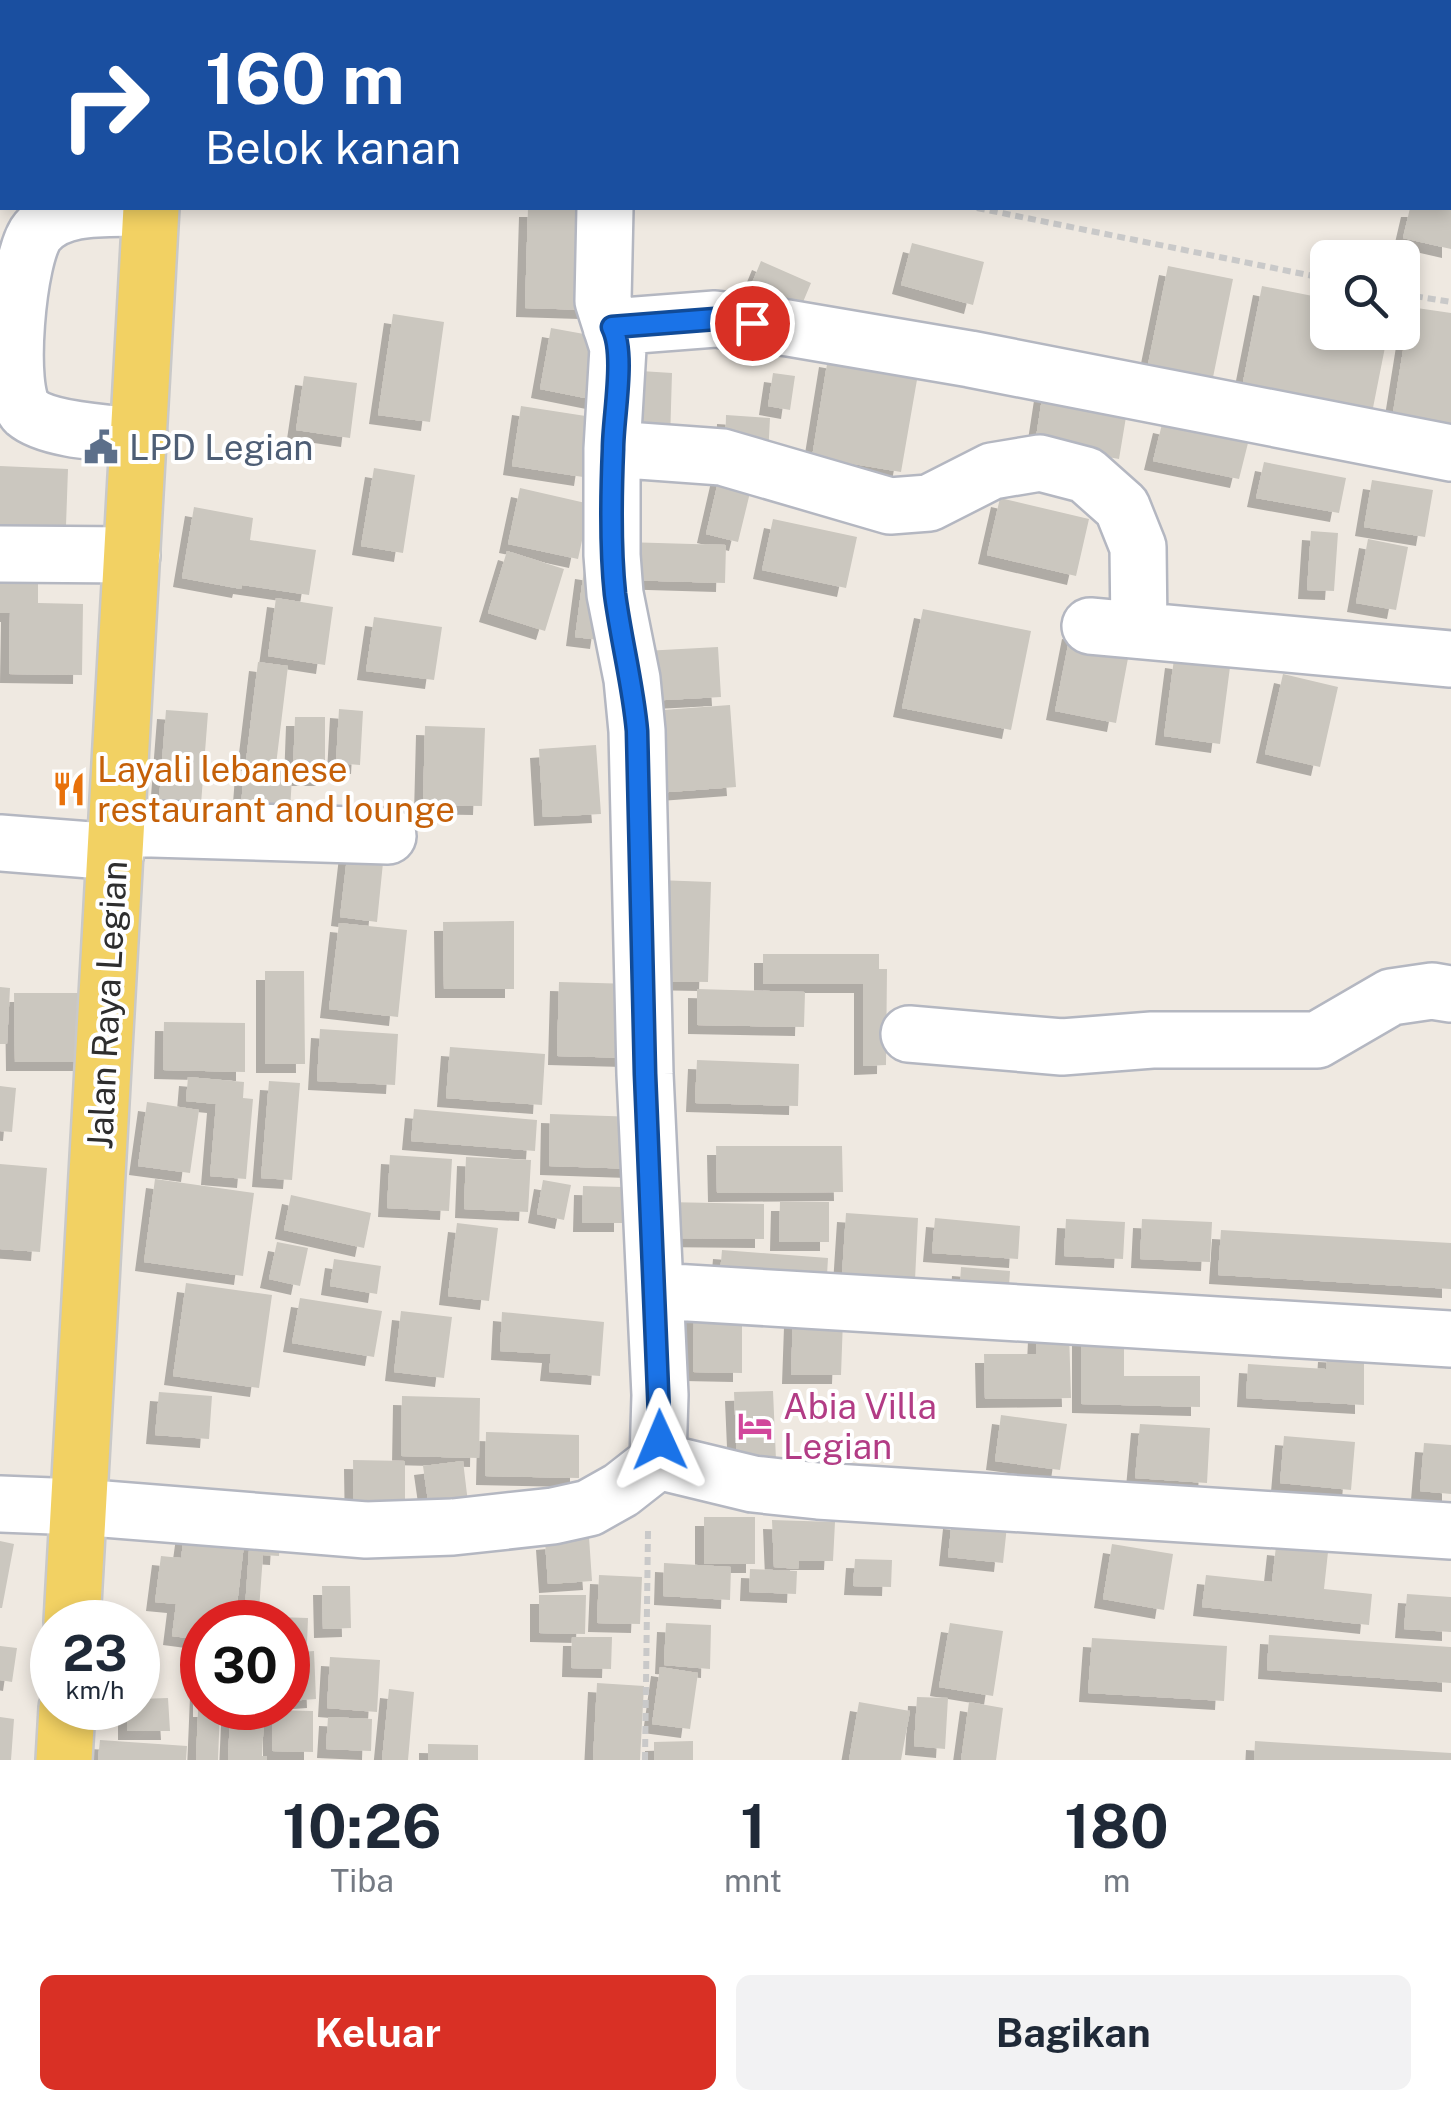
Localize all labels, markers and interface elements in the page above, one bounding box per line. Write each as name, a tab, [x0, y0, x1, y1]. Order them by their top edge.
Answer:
text: 160 m	[205, 37, 405, 120]
icon: right	[40, 40, 170, 170]
text: Belok kanan	[205, 121, 461, 174]
map controls	[1310, 240, 1420, 350]
button: search	[1310, 240, 1420, 350]
pin	[710, 281, 795, 366]
icon: arrive	[725, 296, 780, 351]
place label: LPD Legian	[129, 427, 314, 468]
public building icon: LPD Legian	[82, 428, 120, 466]
place label: Layali lebanese restaurant and lounge	[97, 749, 455, 830]
restaurant icon: Layali lebanese restaurant and lounge	[50, 770, 88, 808]
street label: Jalan Raya Legian	[79, 860, 135, 1150]
place label: Abia Villa Legian	[783, 1386, 937, 1467]
position arrow	[608, 1388, 712, 1492]
hotel icon: Abia Villa Legian	[736, 1407, 774, 1445]
speed limit sign: 30	[180, 1600, 310, 1730]
text: 23	[62, 1623, 128, 1682]
text: km/h	[66, 1675, 124, 1705]
text: 10:26	[282, 1791, 442, 1862]
text: 1	[740, 1791, 766, 1862]
text: 180	[1064, 1791, 1169, 1862]
text: Tiba	[330, 1862, 394, 1899]
text: mnt	[724, 1862, 782, 1899]
text: m	[1103, 1862, 1130, 1899]
button: Keluar	[40, 1975, 716, 2090]
button: Bagikan	[736, 1975, 1411, 2090]

